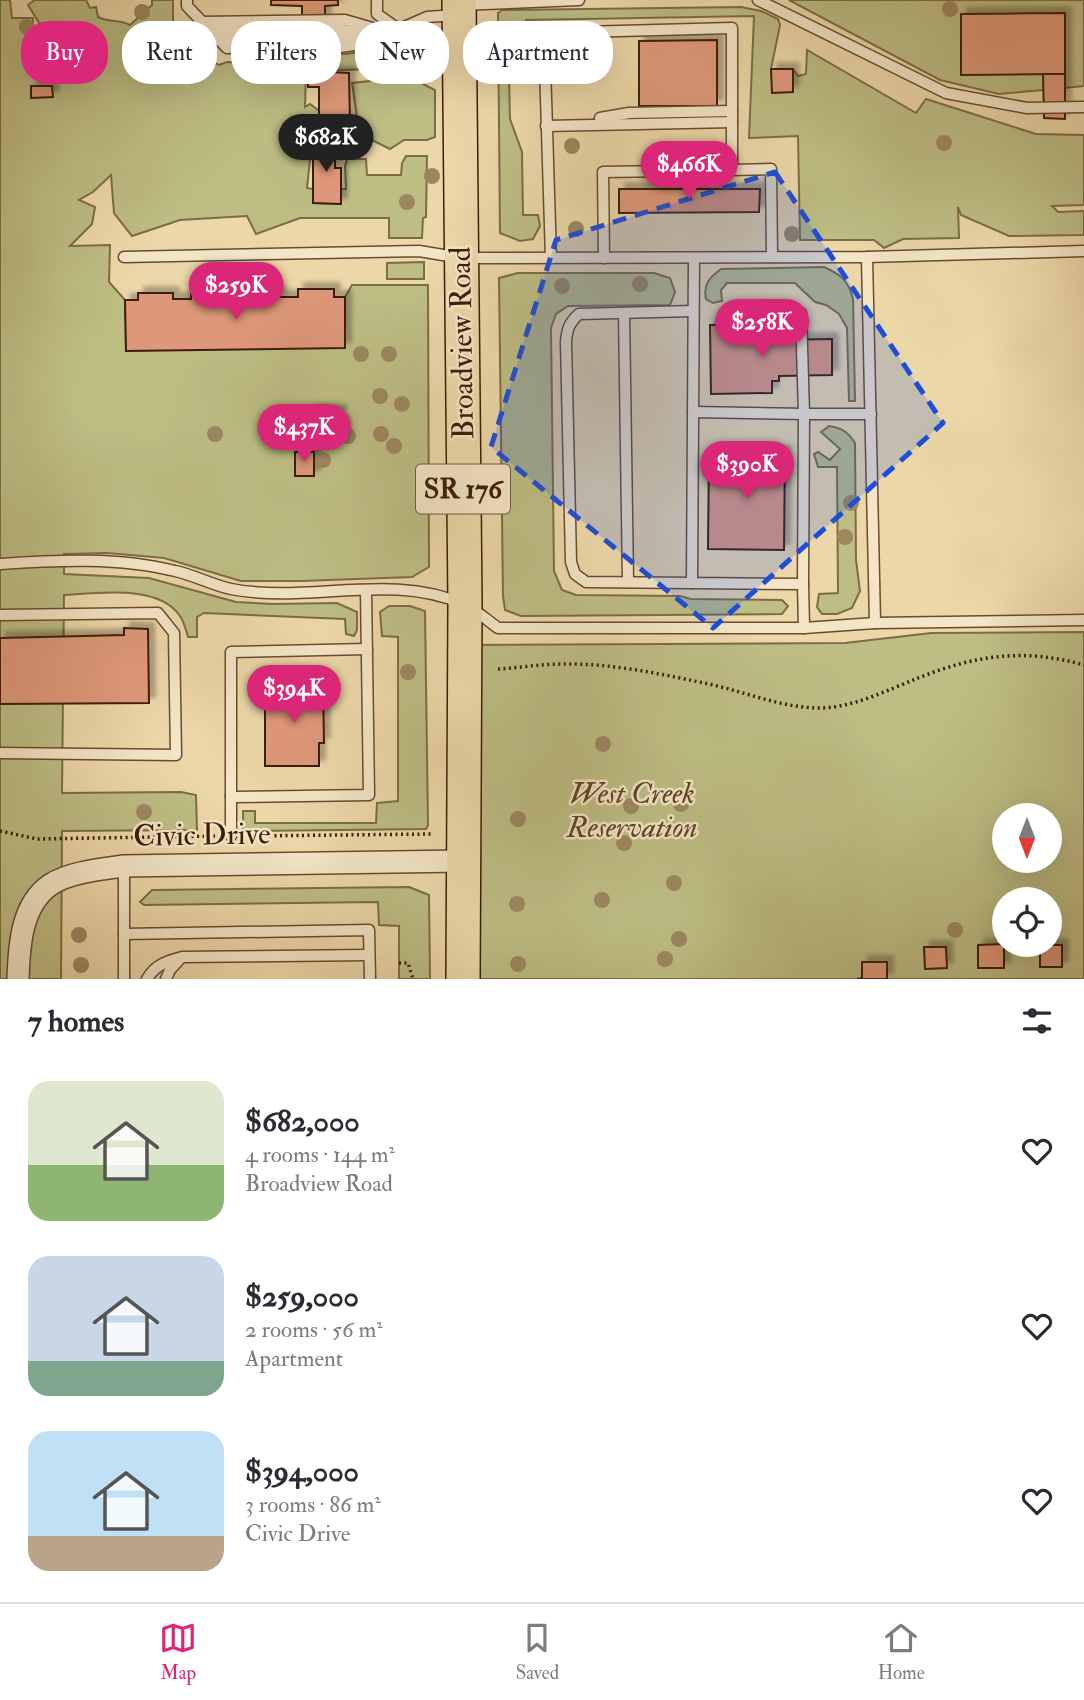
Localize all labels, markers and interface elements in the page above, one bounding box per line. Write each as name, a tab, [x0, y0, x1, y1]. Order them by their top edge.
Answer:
chip: Buy	[21, 21, 108, 84]
chip: Rent	[122, 21, 217, 84]
chip: Filters	[231, 21, 341, 84]
chip: New	[355, 21, 449, 84]
chip: Apartment	[463, 21, 613, 84]
pin: $682K	[277, 114, 375, 174]
text: $682K	[294, 122, 358, 151]
pin: $466K	[640, 142, 738, 201]
text: $466K	[657, 149, 721, 178]
street label: Broadview Road	[442, 246, 482, 440]
pin: $259K	[187, 262, 285, 322]
text: $259K	[205, 270, 267, 299]
pin: $258K	[713, 300, 811, 359]
text: $258K	[731, 307, 793, 336]
pin: $437K	[255, 405, 353, 464]
text: $437K	[274, 412, 334, 441]
pin: $390K	[698, 442, 796, 501]
text: $390K	[716, 449, 778, 478]
road number: SR 176	[416, 464, 510, 514]
pin: $394K	[245, 666, 343, 725]
text: $394K	[263, 673, 325, 702]
park label: West Creek Reservation	[565, 775, 698, 846]
north arrow	[992, 803, 1062, 873]
map controls	[992, 803, 1062, 957]
street label: Civic Drive	[133, 815, 271, 855]
button: locate	[992, 887, 1062, 957]
icon: filters	[1018, 1002, 1056, 1040]
text: 7 homes	[28, 1003, 124, 1040]
text: $682,000	[245, 1103, 360, 1140]
icon: home	[84, 1109, 168, 1193]
icon: heart	[1018, 1132, 1056, 1170]
text: 4 rooms · 144 m²	[245, 1140, 395, 1169]
text: Broadview Road	[245, 1169, 393, 1198]
text: $259,000	[245, 1278, 359, 1315]
icon: home	[84, 1284, 168, 1368]
icon: heart	[1018, 1307, 1056, 1345]
text: 2 rooms · 56 m²	[245, 1315, 383, 1344]
text: Apartment	[245, 1344, 343, 1373]
text: $394,000	[245, 1453, 359, 1490]
icon: home	[84, 1459, 168, 1543]
icon: heart	[1018, 1482, 1056, 1520]
text: 3 rooms · 86 m²	[245, 1490, 381, 1519]
text: Civic Drive	[245, 1519, 350, 1548]
tab: Map	[159, 1619, 197, 1685]
tab: Saved	[516, 1619, 559, 1685]
tab: Home	[878, 1619, 925, 1685]

